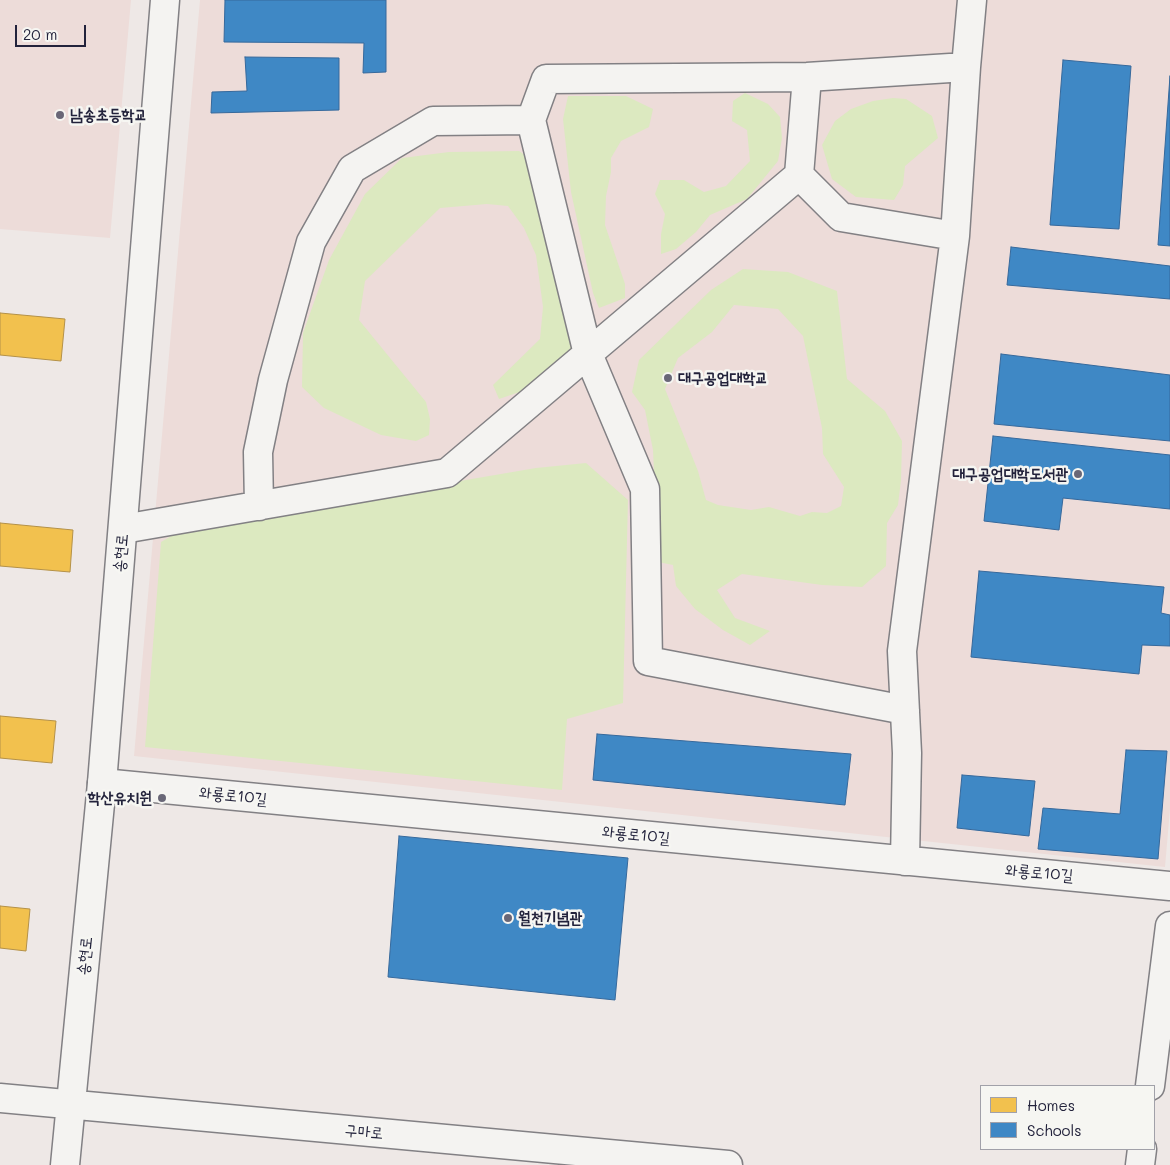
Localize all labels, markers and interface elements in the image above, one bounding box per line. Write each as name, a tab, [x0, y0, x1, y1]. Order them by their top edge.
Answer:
scale bar	[18, 15, 89, 47]
text: 20 m	[23, 24, 57, 44]
place label: 남송초등학교	[70, 105, 147, 125]
marker: 남송초등학교	[54, 109, 66, 121]
place label: 대구공업대학교	[678, 368, 768, 388]
marker: 대구공업대학교	[662, 372, 674, 384]
place label: 대구공업대학도서관	[952, 464, 1068, 484]
marker: 대구공업대학도서관	[1072, 468, 1084, 480]
street label: 송현로	[110, 533, 132, 573]
street label: 와룡로10길	[198, 783, 268, 809]
place label: 학산유치원	[88, 788, 152, 808]
marker: 학산유치원	[156, 792, 168, 804]
street label: 와룡로10길	[601, 822, 671, 848]
street label: 와룡로10길	[1004, 860, 1074, 886]
place label: 월천기념관	[518, 908, 582, 928]
marker: 월천기념관	[502, 912, 514, 924]
street label: 송현로	[73, 936, 97, 976]
legend	[980, 1085, 1155, 1150]
text: Homes	[1027, 1095, 1075, 1115]
text: Schools	[1027, 1120, 1082, 1140]
street label: 구마로	[344, 1121, 384, 1143]

